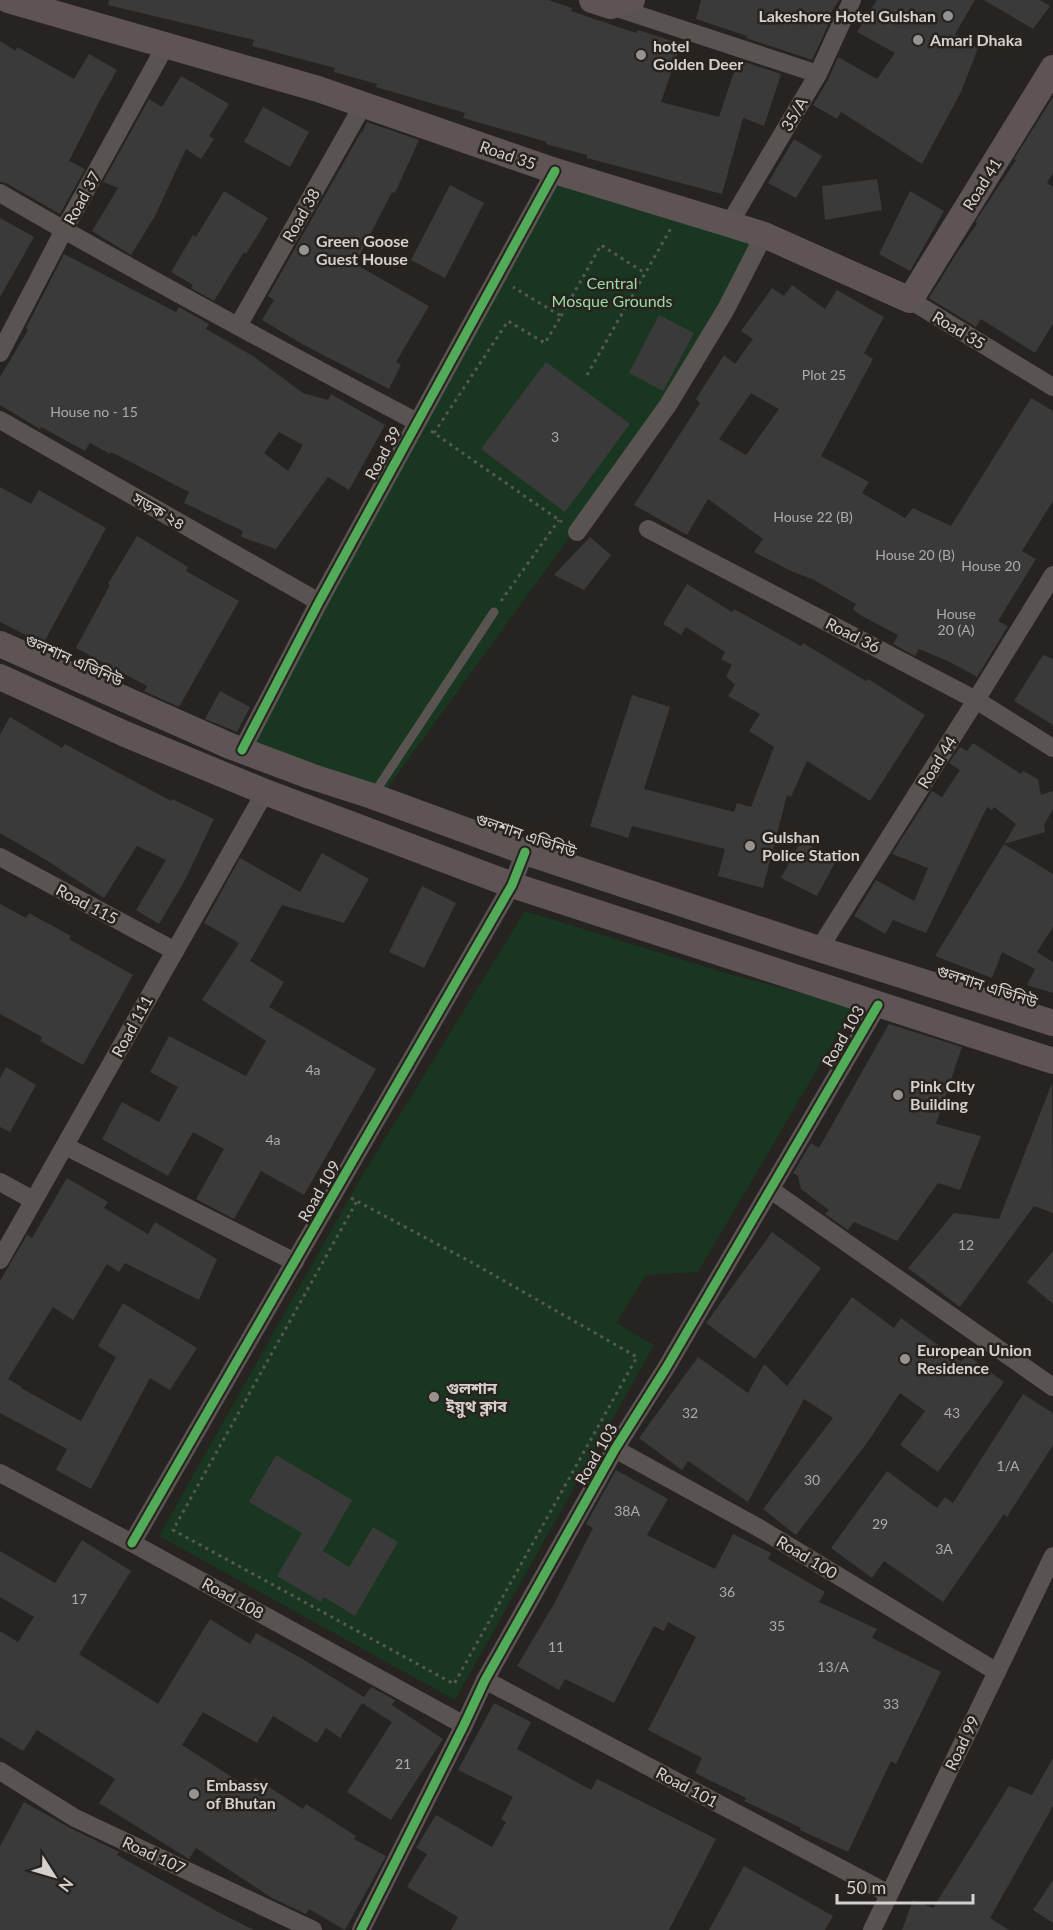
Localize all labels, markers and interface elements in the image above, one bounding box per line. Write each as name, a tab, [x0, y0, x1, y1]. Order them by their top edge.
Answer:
place label: Lakeshore Hotel Gulshan	[758, 6, 936, 25]
marker: Lakeshore Hotel Gulshan	[941, 9, 955, 23]
place label: Amari Dhaka	[929, 30, 1022, 49]
marker: Amari Dhaka	[911, 33, 925, 47]
place label: hotel Golden Deer	[653, 36, 743, 73]
marker: hotel Golden Deer	[634, 48, 648, 62]
street label: 35/A	[776, 93, 811, 134]
street label: Road 35	[478, 136, 539, 173]
street label: Road 41	[958, 154, 1005, 213]
street label: Road 37	[59, 168, 104, 228]
street label: Road 38	[278, 185, 323, 245]
place label: Green Goose Guest House	[316, 231, 409, 268]
marker: Green Goose Guest House	[297, 243, 311, 257]
park label: Central Mosque Grounds	[552, 273, 673, 310]
street label: Road 35	[929, 306, 989, 353]
house number: Plot 25	[802, 366, 846, 383]
house number: House no - 15	[50, 403, 138, 420]
street label: Road 39	[360, 423, 405, 483]
house number: 3	[551, 428, 559, 445]
street label: সড়ক ২৪	[129, 488, 189, 533]
house number: House 22 (B)	[773, 508, 853, 525]
house number: House 20 (B)	[875, 546, 955, 563]
house number: House 20	[961, 557, 1021, 574]
house number: House 20 (A)	[936, 605, 976, 638]
street label: Road 36	[823, 613, 883, 656]
street label: গুলশান এভিনিউ	[22, 629, 127, 690]
street label: Road 44	[913, 732, 960, 791]
street label: গুলশান এভিনিউ	[473, 808, 580, 861]
place label: Gulshan Police Station	[762, 827, 860, 864]
marker: Gulshan Police Station	[743, 839, 757, 853]
street label: Road 115	[53, 879, 121, 928]
street label: গুলশান এভিনিউ	[934, 960, 1041, 1011]
street label: Road 111	[107, 992, 156, 1060]
street label: Road 103	[817, 1002, 868, 1070]
house number: 4a	[305, 1061, 321, 1078]
place label: Pink CIty Building	[910, 1076, 975, 1113]
marker: Pink CIty Building	[891, 1088, 905, 1102]
house number: 4a	[265, 1131, 281, 1148]
street label: Road 109	[293, 1157, 344, 1225]
house number: 12	[958, 1236, 974, 1253]
place label: European Union Residence	[917, 1340, 1031, 1377]
marker: European Union Residence	[898, 1352, 912, 1366]
place label: গুলশান ইয়ুথ ক্লাব	[445, 1378, 507, 1419]
marker: গুলশান ইয়ুথ ক্লাব	[427, 1390, 441, 1404]
house number: 32	[682, 1404, 698, 1421]
house number: 43	[944, 1404, 960, 1421]
street label: Road 103	[570, 1420, 621, 1488]
house number: 1/A	[996, 1457, 1020, 1474]
house number: 30	[804, 1471, 820, 1488]
house number: 38A	[614, 1502, 640, 1519]
house number: 29	[872, 1515, 888, 1532]
street label: Road 100	[773, 1531, 841, 1582]
house number: 3A	[935, 1540, 953, 1557]
street label: Road 108	[199, 1573, 267, 1622]
house number: 36	[719, 1583, 735, 1600]
house number: 17	[71, 1590, 87, 1607]
house number: 35	[769, 1617, 785, 1634]
house number: 11	[548, 1638, 564, 1655]
house number: 13/A	[817, 1658, 849, 1675]
house number: 33	[883, 1695, 899, 1712]
street label: Road 99	[940, 1712, 983, 1773]
house number: 21	[395, 1755, 411, 1772]
street label: Road 101	[653, 1762, 721, 1811]
place label: Embassy of Bhutan	[206, 1775, 276, 1812]
marker: Embassy of Bhutan	[187, 1787, 201, 1801]
street label: Road 107	[120, 1832, 189, 1877]
north arrow	[24, 1846, 84, 1906]
scale bar	[837, 1867, 974, 1905]
text: N	[55, 1875, 78, 1896]
text: 50 m	[846, 1876, 886, 1898]

